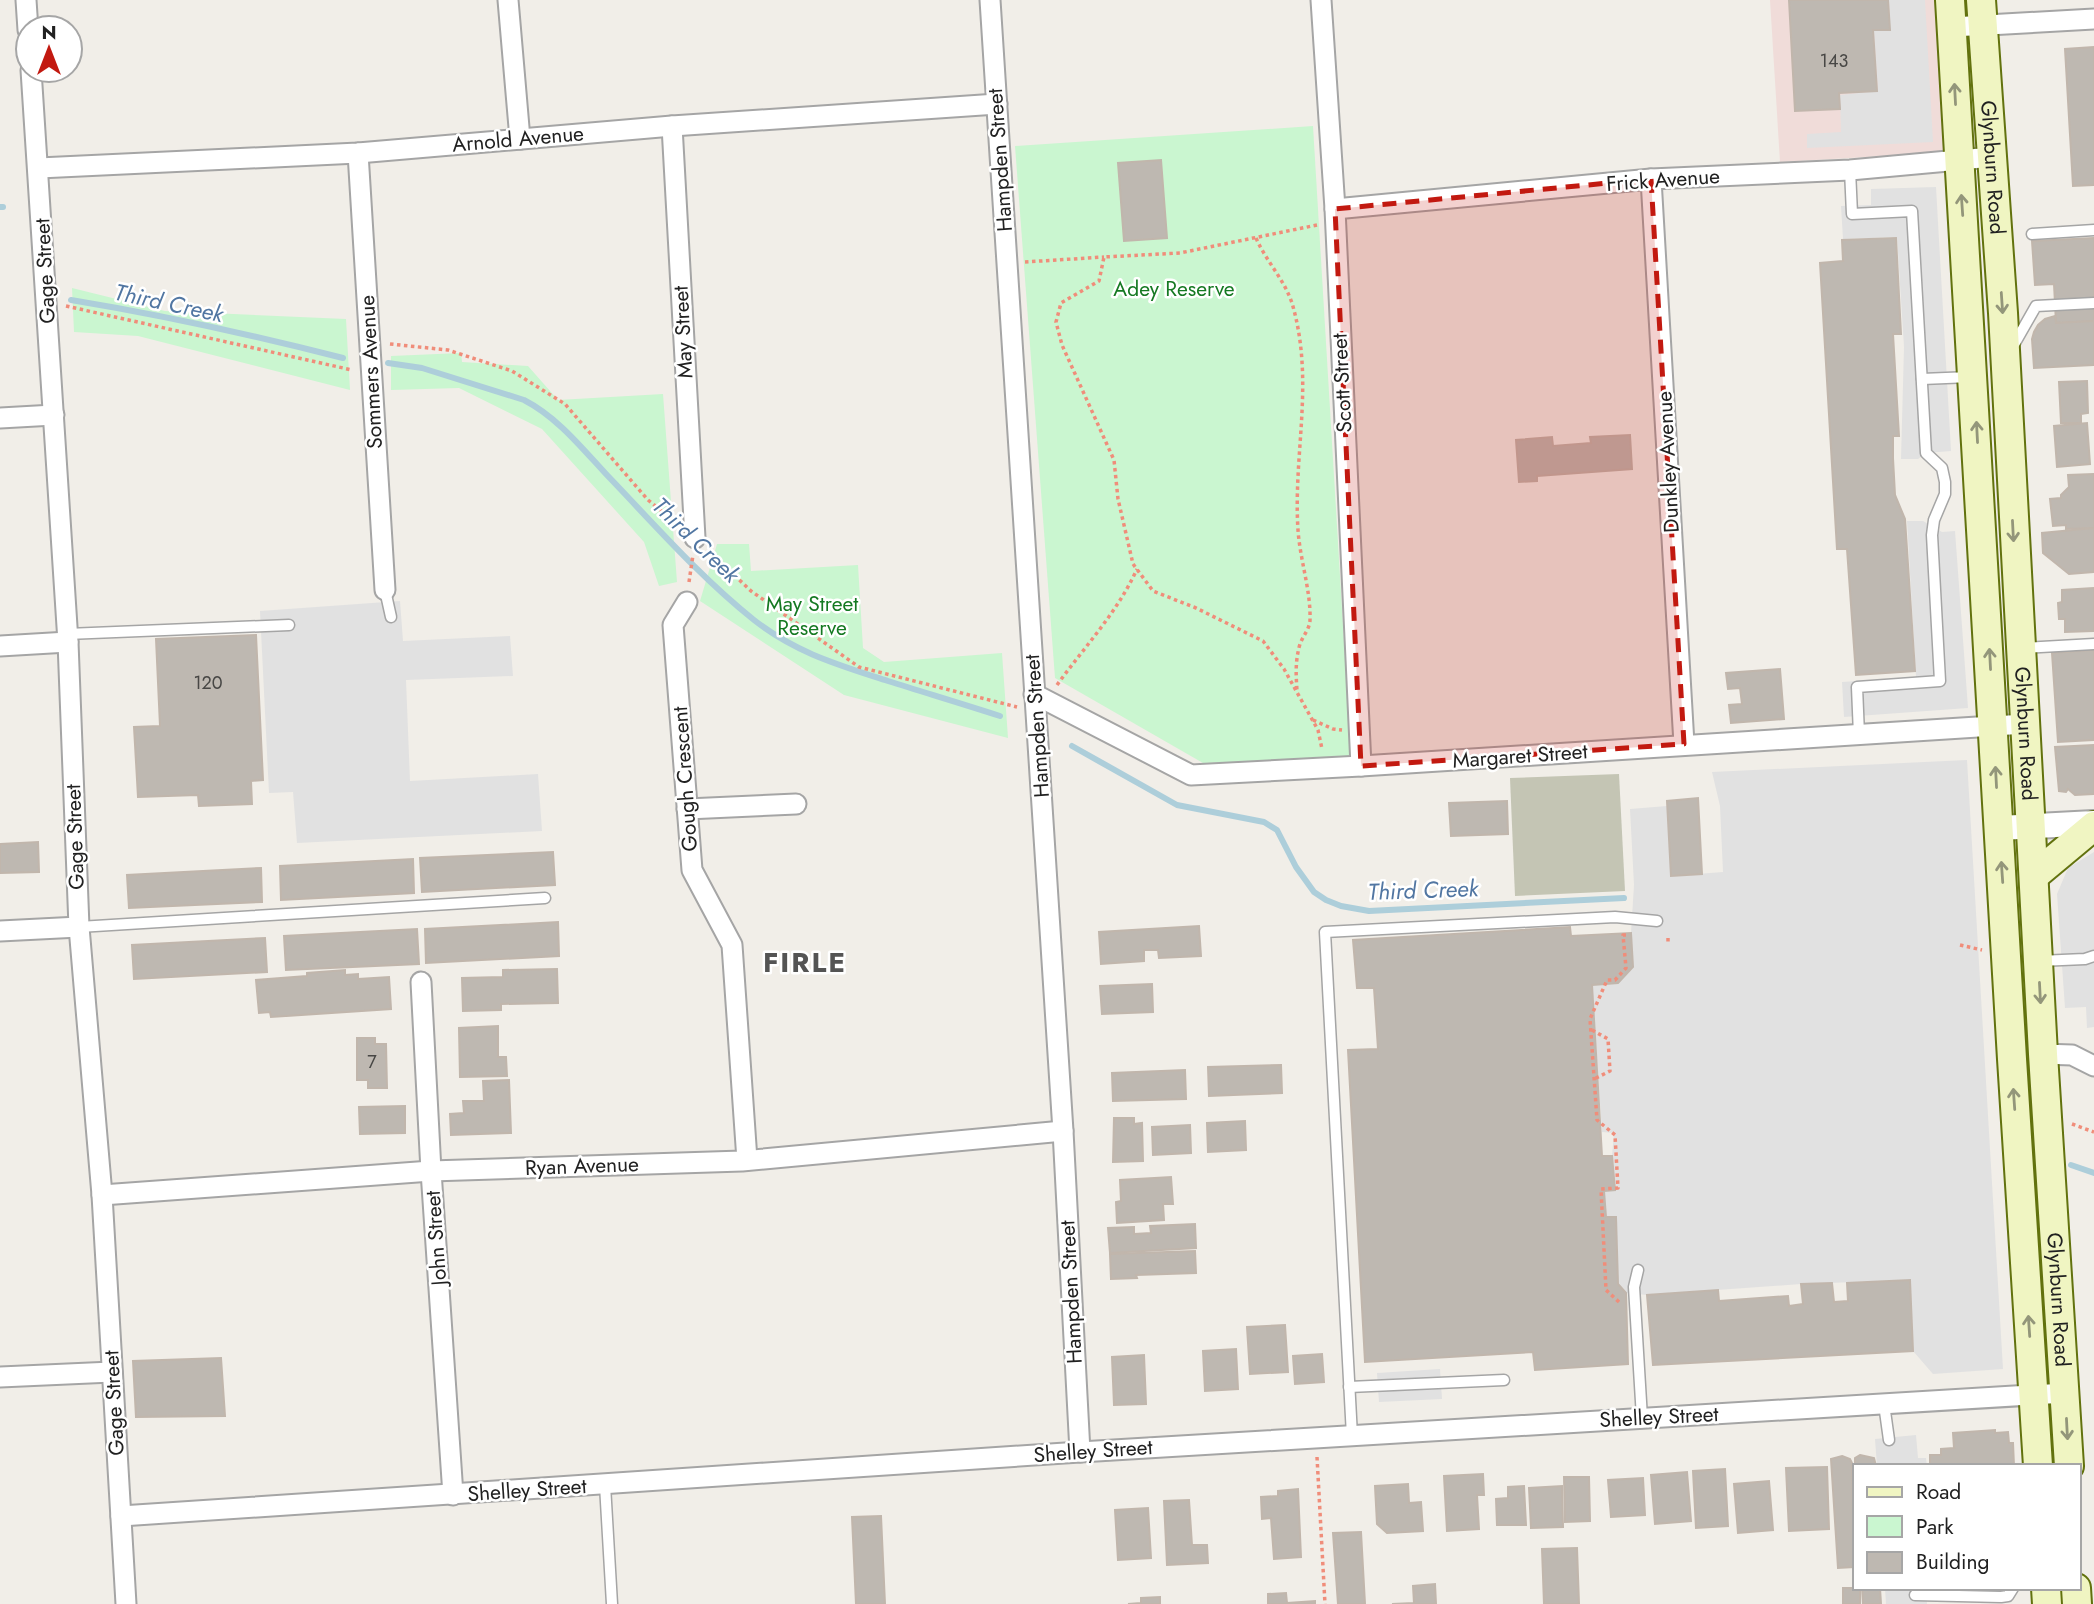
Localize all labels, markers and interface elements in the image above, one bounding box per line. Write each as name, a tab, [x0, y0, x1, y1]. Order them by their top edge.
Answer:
north arrow	[14, 14, 84, 84]
text: N	[41, 19, 57, 46]
house number: 143	[1820, 48, 1848, 74]
one-way arrow	[1949, 82, 1962, 105]
street label: Hampden Street	[980, 87, 1020, 233]
street label: Glynburn Road	[1973, 100, 2012, 236]
street label: Arnold Avenue	[451, 118, 585, 160]
street label: Frick Avenue	[1605, 161, 1721, 199]
one-way arrow	[1955, 194, 1968, 216]
street label: Gage Street	[27, 217, 63, 325]
park label: Adey Reserve	[1113, 274, 1235, 304]
water label: Third Creek	[111, 275, 228, 331]
street label: May Street	[666, 285, 700, 379]
one-way arrow	[1996, 292, 2009, 314]
street label: Sommers Avenue	[352, 294, 390, 450]
street label: Scott Street	[1324, 333, 1360, 433]
street label: Dunkley Avenue	[1649, 390, 1687, 534]
one-way arrow	[1970, 420, 1983, 443]
water label: Third Creek	[644, 489, 748, 591]
one-way arrow	[2007, 519, 2020, 542]
park label: May Street Reserve	[766, 589, 858, 643]
one-way arrow	[1983, 648, 1996, 671]
street label: Hampden Street	[1017, 653, 1057, 799]
street label: Glynburn Road	[2007, 666, 2044, 801]
house number: 120	[193, 670, 223, 696]
street label: Gough Crescent	[665, 705, 705, 853]
street label: Margaret Street	[1452, 736, 1588, 776]
one-way arrow	[1989, 766, 2002, 789]
street label: Gage Street	[58, 784, 92, 890]
one-way arrow	[1995, 861, 2008, 884]
water label: Third Creek	[1367, 871, 1480, 909]
district label: FIRLE	[763, 942, 847, 983]
one-way arrow	[2034, 981, 2047, 1004]
house number: 7	[367, 1049, 377, 1075]
one-way arrow	[2008, 1088, 2021, 1111]
street label: Ryan Avenue	[525, 1149, 640, 1183]
street label: John Street	[418, 1190, 454, 1289]
street label: Hampden Street	[1052, 1219, 1090, 1365]
street label: Glynburn Road	[2039, 1232, 2078, 1368]
one-way arrow	[2022, 1315, 2035, 1338]
street label: Gage Street	[96, 1349, 132, 1457]
street label: Shelley Street	[1599, 1399, 1719, 1435]
one-way arrow	[2061, 1417, 2074, 1440]
street label: Shelley Street	[1033, 1432, 1153, 1470]
legend	[1853, 1464, 2080, 1590]
street label: Shelley Street	[467, 1471, 587, 1509]
text: Road	[1916, 1477, 1961, 1507]
text: Park	[1916, 1512, 1954, 1542]
text: Building	[1916, 1547, 1989, 1577]

